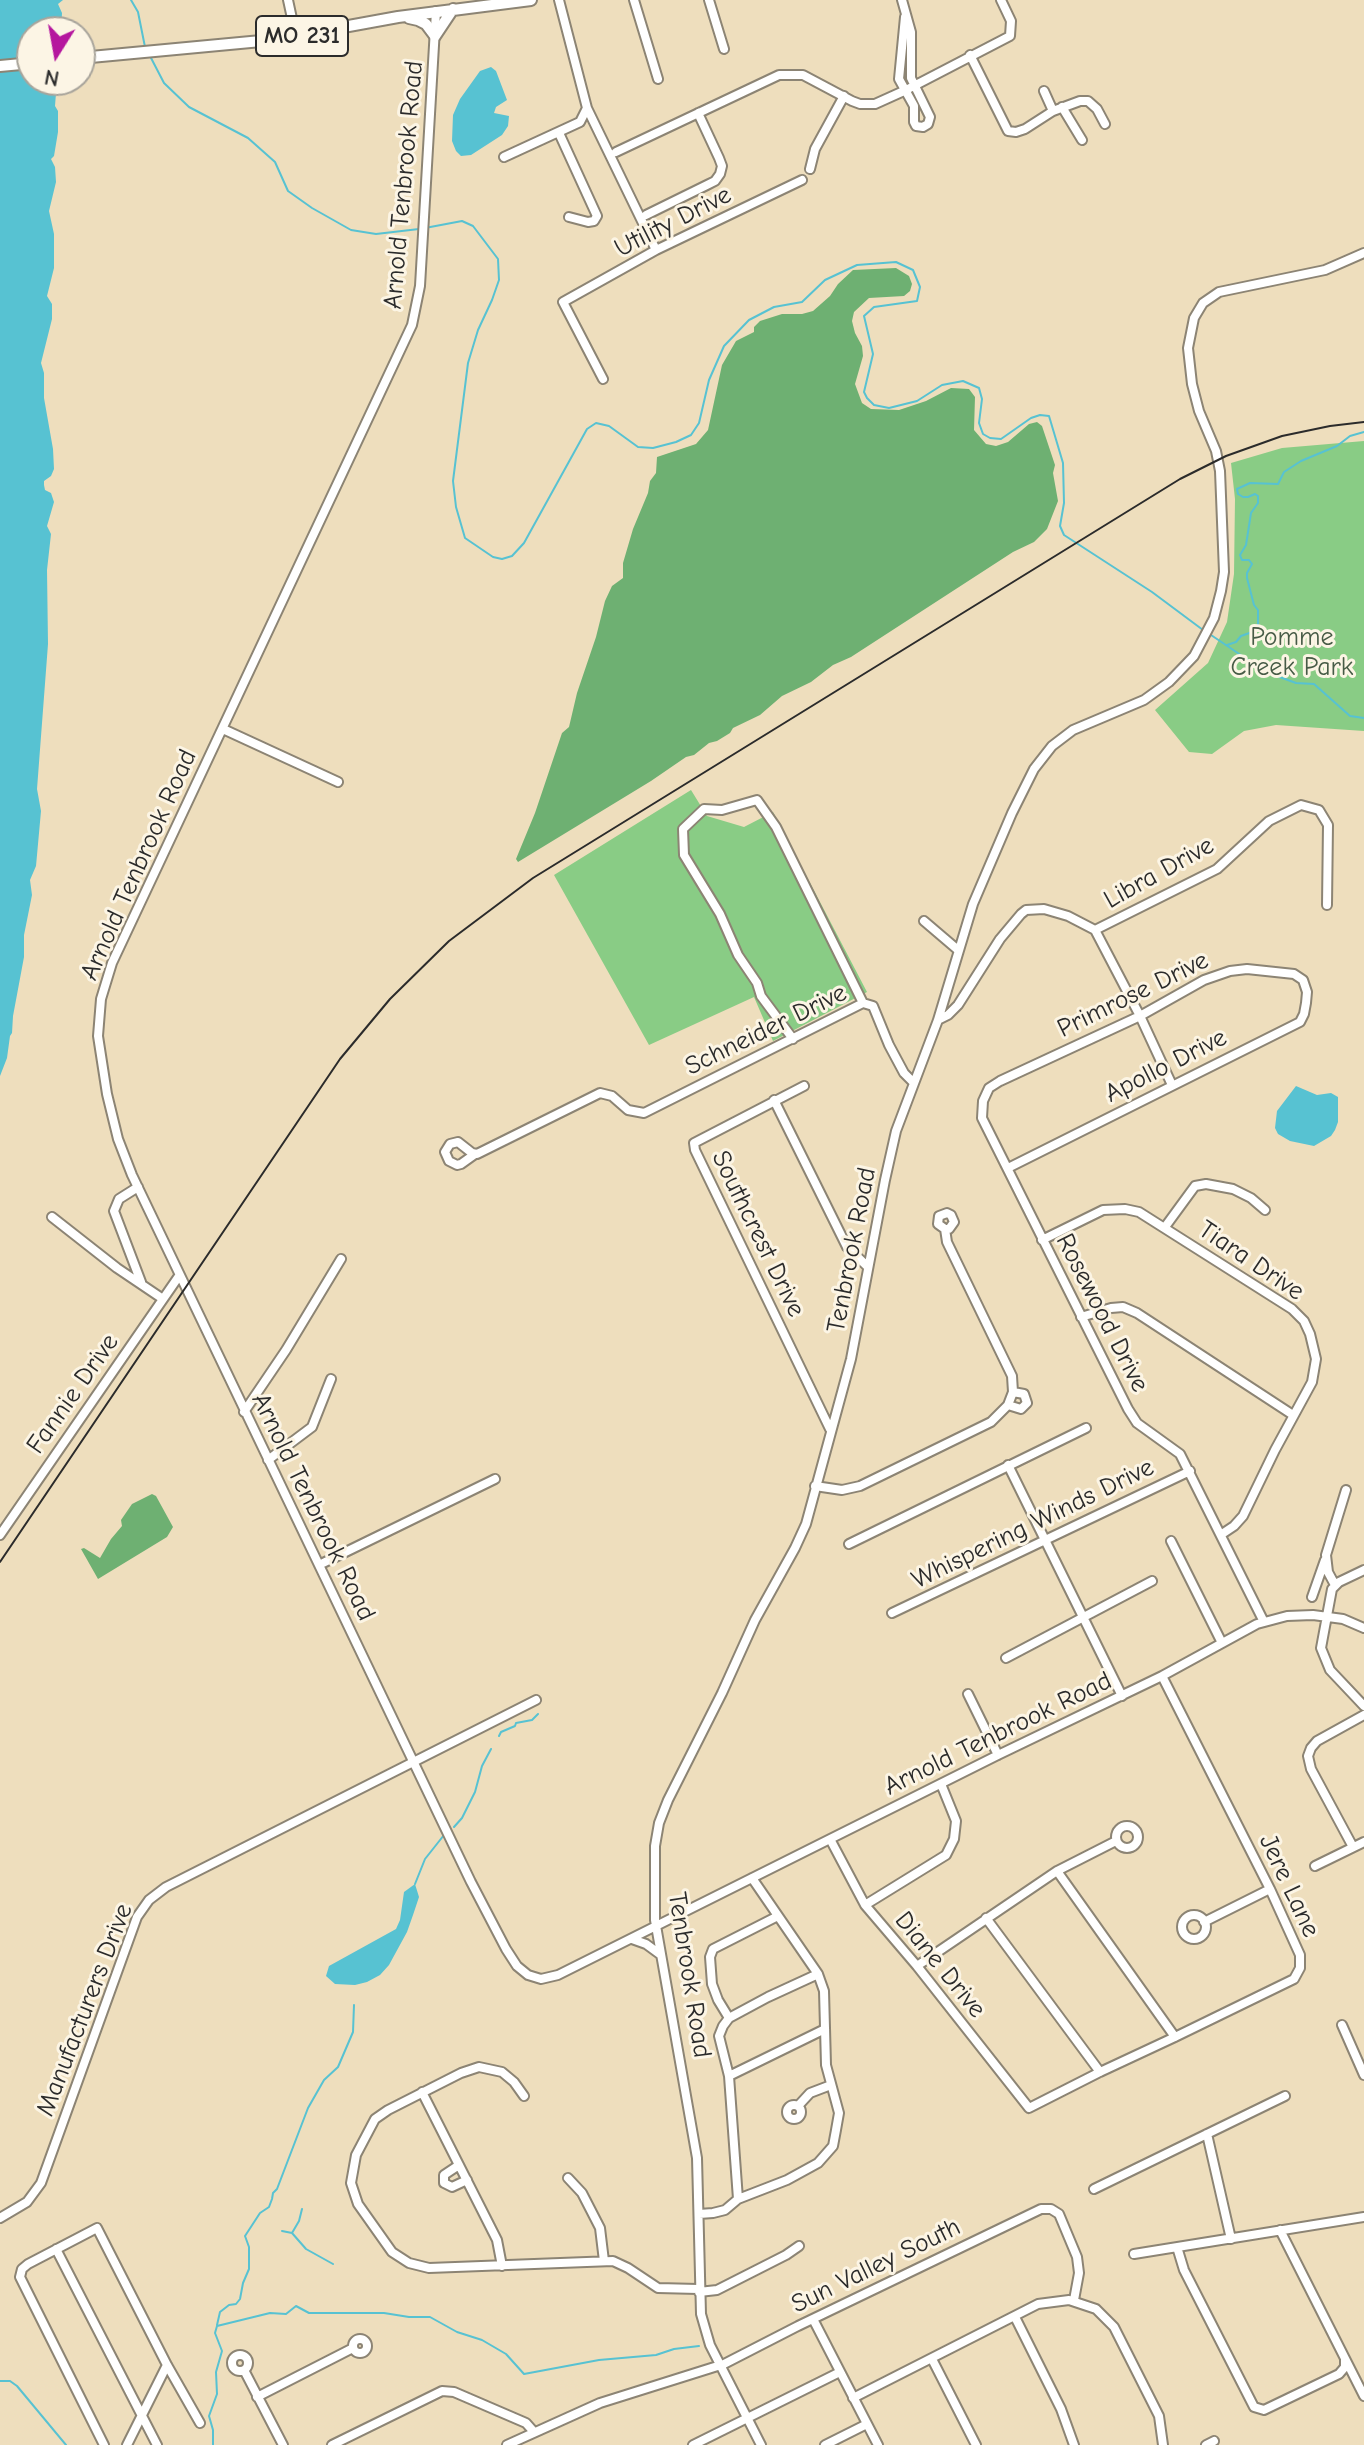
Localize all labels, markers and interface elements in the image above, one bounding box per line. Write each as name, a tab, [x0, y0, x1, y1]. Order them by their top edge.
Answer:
north arrow	[16, 16, 96, 96]
road number: MO 231	[256, 16, 348, 56]
street label: Arnold Tenbrook Road	[378, 59, 430, 311]
text: N	[42, 63, 61, 92]
street label: Utility Drive	[610, 179, 736, 265]
park label: Pomme Creek Park	[1231, 622, 1353, 684]
street label: Arnold Tenbrook Road	[74, 745, 204, 985]
street label: Libra Drive	[1099, 830, 1219, 916]
street label: Primrose Drive	[1052, 945, 1214, 1045]
street label: Schneider Drive	[680, 977, 852, 1083]
street label: Apollo Drive	[1100, 1022, 1232, 1110]
street label: Southcrest Drive	[704, 1146, 812, 1322]
street label: Tenbrook Road	[821, 1165, 883, 1335]
street label: Tiara Drive	[1192, 1214, 1310, 1308]
street label: Rosewood Drive	[1049, 1229, 1155, 1397]
street label: Fannie Drive	[20, 1328, 126, 1460]
street label: Arnold Tenbrook Road	[244, 1388, 382, 1626]
street label: Whispering Winds Drive	[907, 1452, 1159, 1596]
street label: Arnold Tenbrook Road	[879, 1665, 1117, 1803]
street label: Jere Lane	[1252, 1830, 1326, 1942]
street label: Tenbrook Road	[660, 1890, 718, 2060]
street label: Manufacturers Drive	[30, 1899, 140, 2121]
street label: Diane Drive	[888, 1906, 992, 2024]
street label: Sun Valley South	[786, 2212, 966, 2320]

